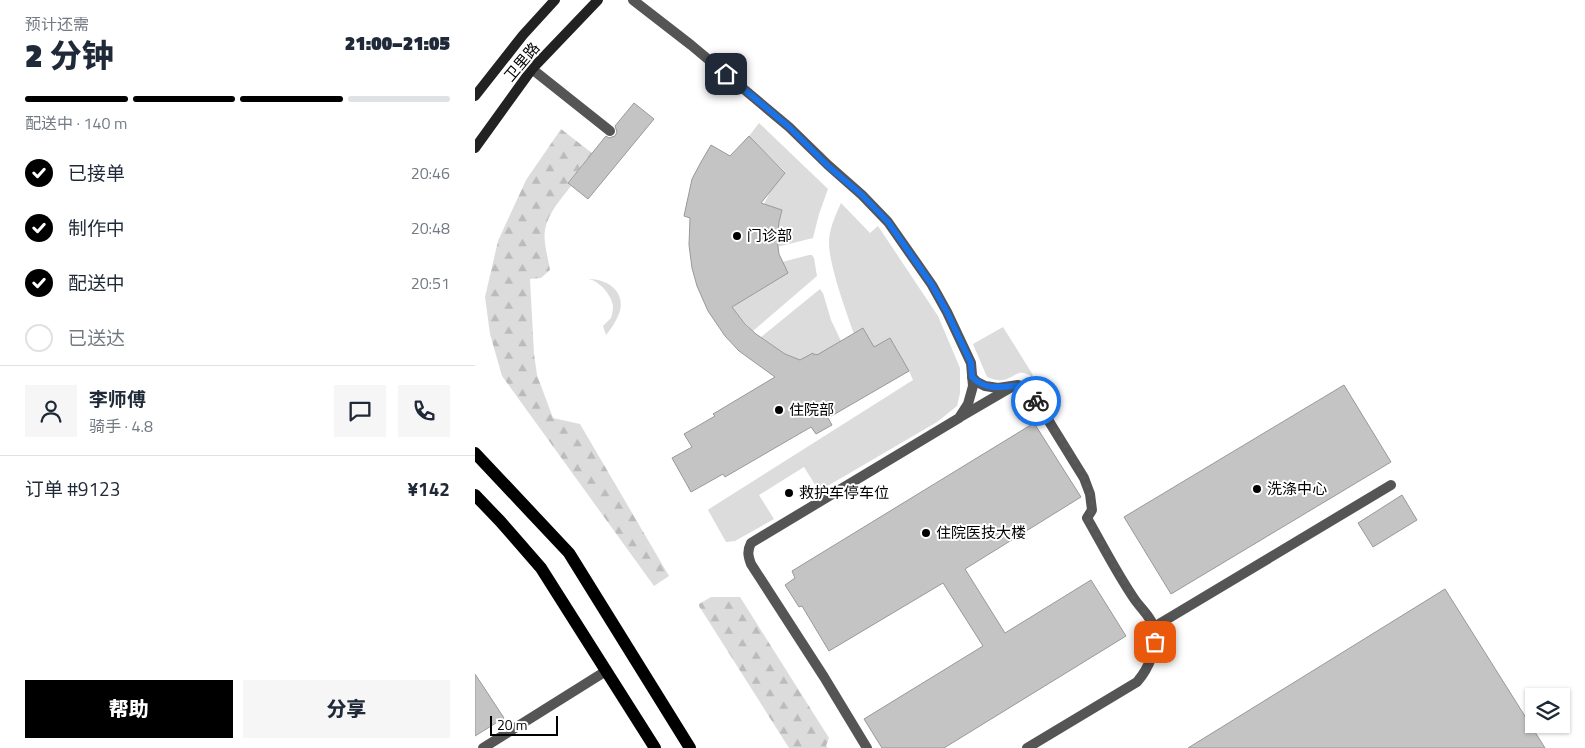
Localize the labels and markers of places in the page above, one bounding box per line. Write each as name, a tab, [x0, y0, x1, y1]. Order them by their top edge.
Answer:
pin	[705, 53, 747, 95]
place label: 门诊部	[747, 224, 792, 247]
marker: 门诊部	[731, 230, 743, 242]
place label: 住院部	[789, 398, 834, 421]
marker: 住院部	[773, 404, 785, 416]
place label: 洗涤中心	[1267, 477, 1327, 500]
place label: 救护车停车位	[799, 481, 889, 504]
marker: 洗涤中心	[1251, 483, 1263, 495]
marker: 救护车停车位	[783, 487, 795, 499]
place label: 住院医技大楼	[936, 521, 1026, 544]
marker: 住院医技大楼	[920, 527, 932, 539]
pin	[1134, 621, 1176, 663]

